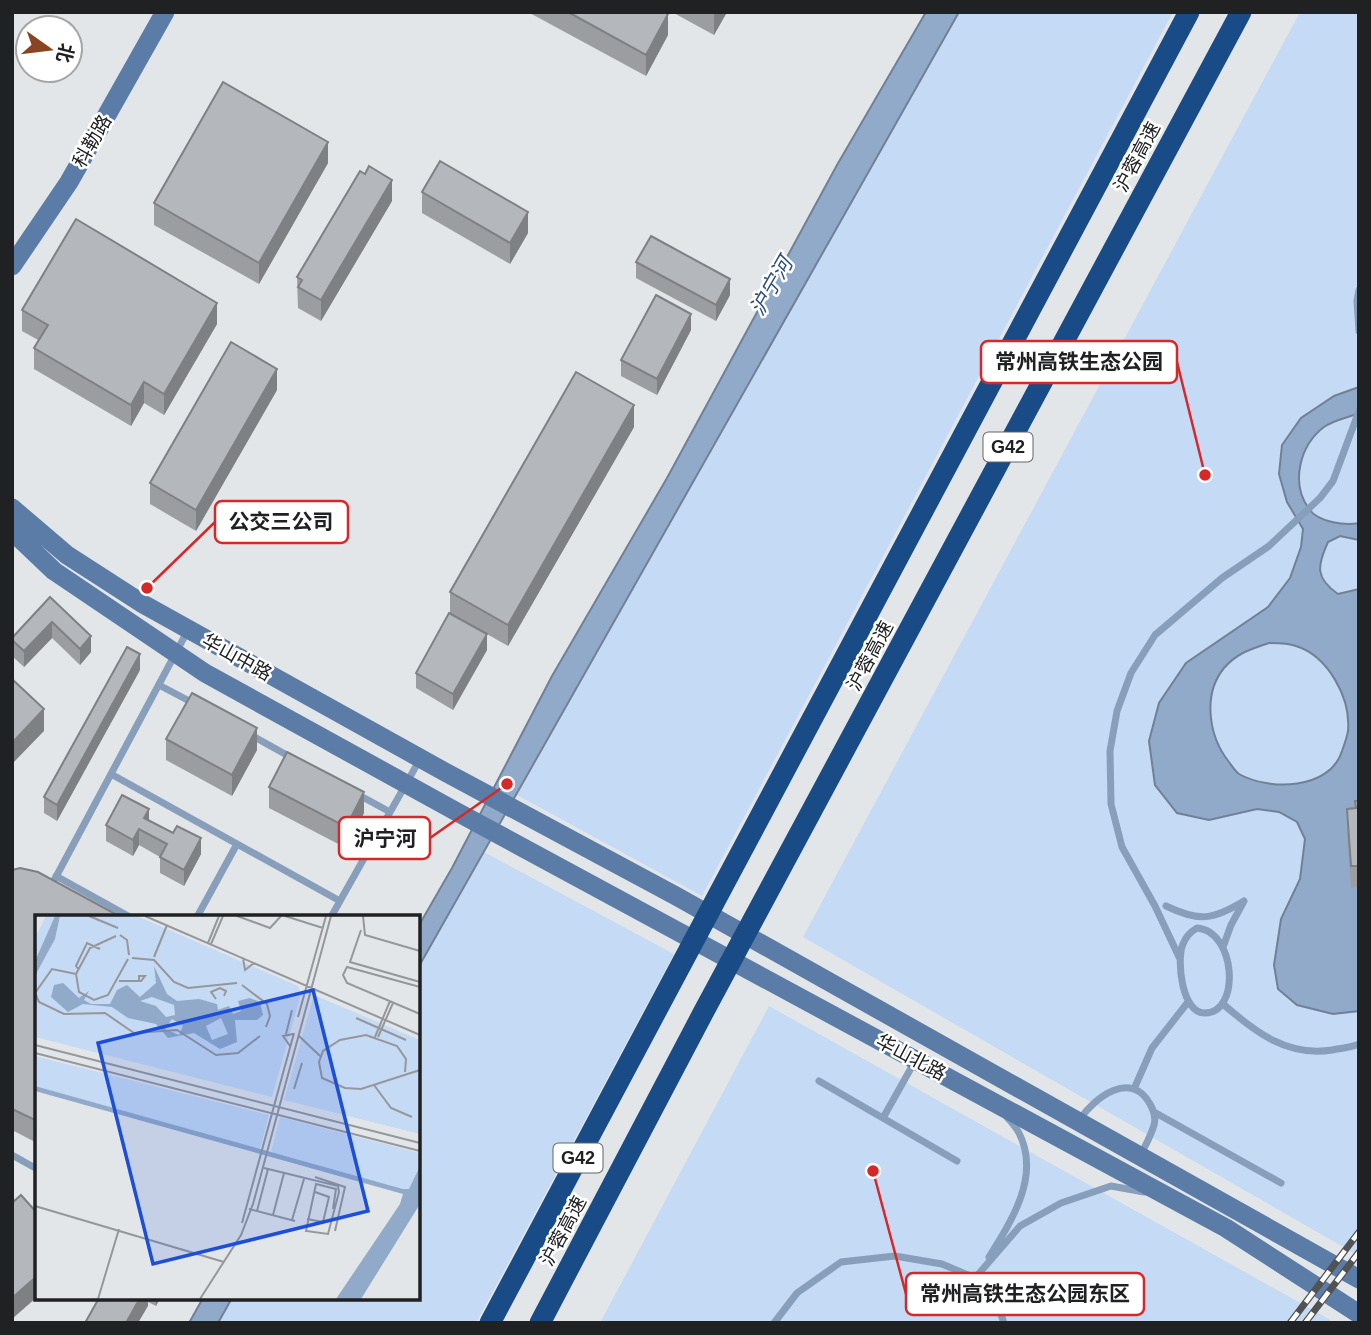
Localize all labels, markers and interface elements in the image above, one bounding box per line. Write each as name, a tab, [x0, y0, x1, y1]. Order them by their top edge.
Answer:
north arrow	[14, 14, 84, 84]
text: 北	[53, 41, 77, 65]
street label: 科勒路	[69, 111, 115, 171]
street label: 沪蓉高速	[1110, 119, 1164, 195]
water label: 沪宁河	[745, 250, 799, 319]
callout: 常州高铁生态公园	[981, 341, 1177, 383]
text: 常州高铁生态公园	[995, 350, 1163, 373]
road number: G42	[984, 432, 1032, 462]
callout: 公交三公司	[215, 501, 348, 543]
text: 公交三公司	[229, 510, 334, 533]
street label: 沪蓉高速	[843, 618, 897, 694]
street label: 华山中路	[199, 629, 275, 685]
callout: 沪宁河	[339, 817, 430, 859]
text: 沪宁河	[354, 827, 417, 850]
inset map	[35, 915, 420, 1300]
street label: 华山北路	[873, 1030, 949, 1084]
road number: G42	[554, 1143, 602, 1172]
street label: 沪蓉高速	[536, 1193, 590, 1269]
callout: 常州高铁生态公园东区	[906, 1273, 1144, 1315]
text: 常州高铁生态公园东区	[920, 1282, 1130, 1305]

